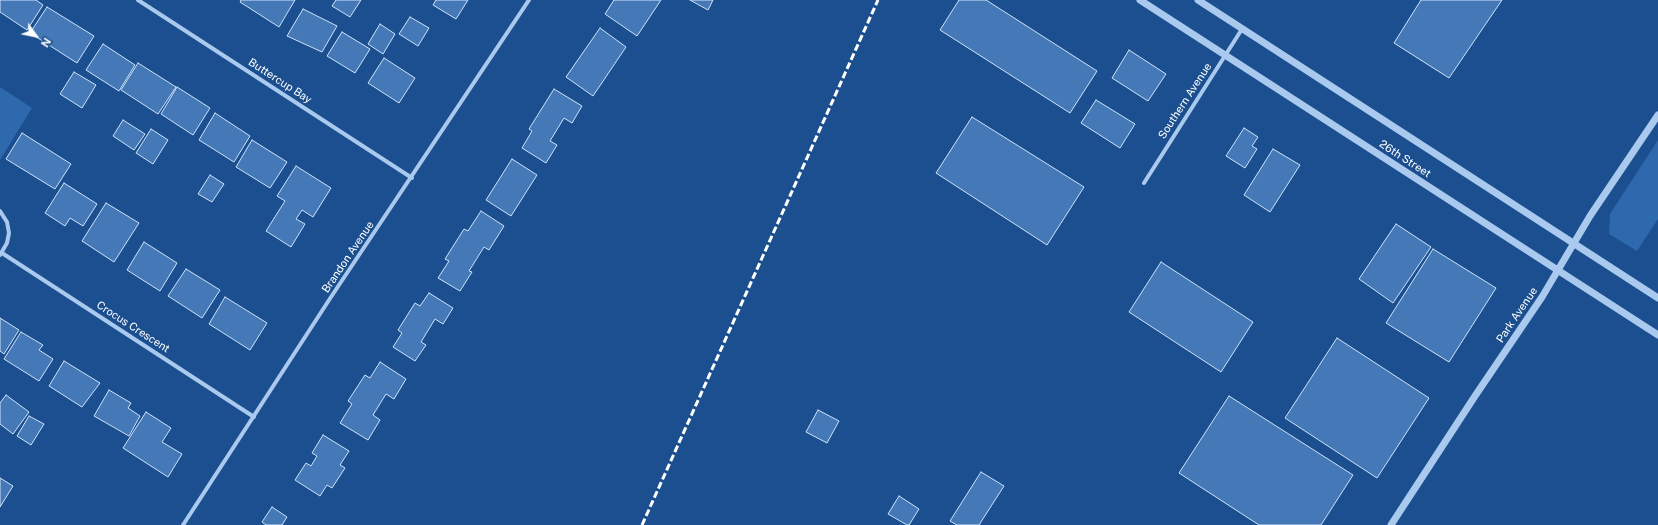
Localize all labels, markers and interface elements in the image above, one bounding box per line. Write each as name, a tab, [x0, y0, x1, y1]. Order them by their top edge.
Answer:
north arrow	[16, 16, 56, 56]
text: N	[39, 36, 53, 49]
street label: Buttercup Bay	[246, 56, 314, 106]
street label: Southern Avenue	[1156, 61, 1214, 141]
street label: 26th Street	[1377, 137, 1433, 181]
street label: Brandon Avenue	[319, 219, 377, 295]
street label: Park Avenue	[1494, 285, 1540, 345]
street label: Crocus Crescent	[94, 298, 172, 356]

